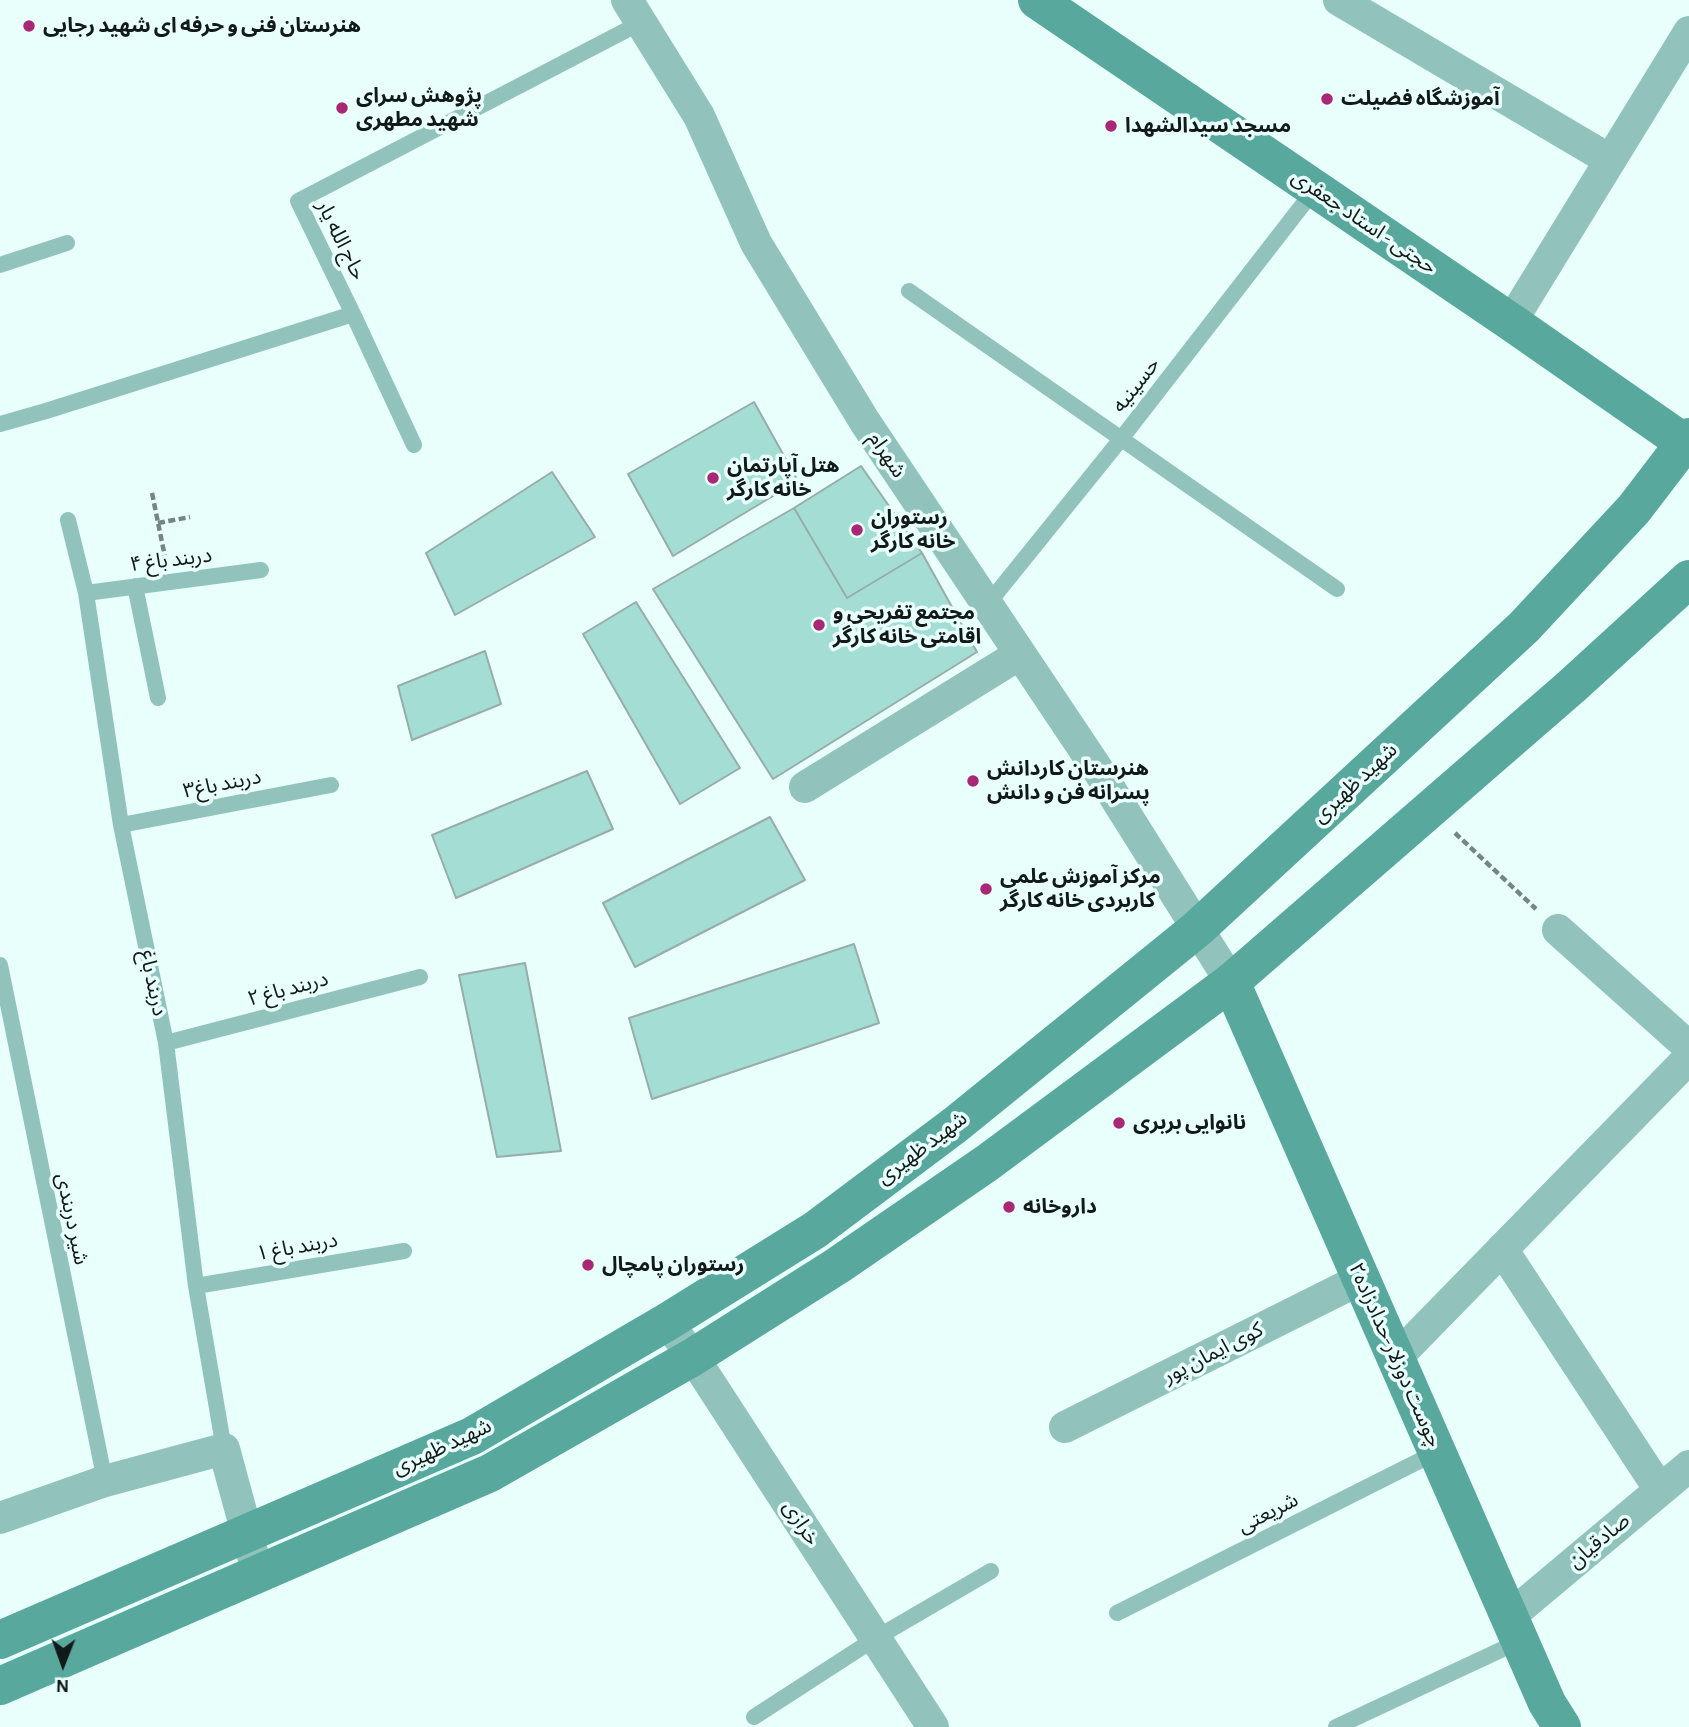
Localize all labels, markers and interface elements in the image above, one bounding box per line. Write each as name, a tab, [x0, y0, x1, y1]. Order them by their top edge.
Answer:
place label: هنرستان فنی و حرفه ای شهید رجایی	[43, 13, 361, 39]
marker: هنرستان فنی و حرفه ای شهید رجایی	[21, 18, 37, 34]
place label: پژوهش سرای شهید مطهری	[356, 83, 482, 133]
place label: آموزشگاه فضیلت	[1341, 86, 1500, 112]
marker: آموزشگاه فضیلت	[1319, 91, 1335, 107]
marker: پژوهش سرای شهید مطهری	[334, 100, 350, 116]
place label: مسجد سیدالشهدا	[1125, 113, 1291, 139]
marker: مسجد سیدالشهدا	[1103, 118, 1119, 134]
street label: حجتی - استاد جعفری	[1287, 164, 1441, 280]
street label: حاج الله یار	[311, 196, 371, 284]
street label: حسینیه	[1107, 352, 1165, 418]
street label: شهرام	[863, 427, 911, 483]
place label: هتل آپارتمان خانه کارگر	[727, 453, 840, 503]
marker: هتل آپارتمان خانه کارگر	[705, 470, 721, 486]
place label: رستوران خانه کارگر	[871, 505, 955, 555]
marker: رستوران خانه کارگر	[849, 522, 865, 538]
street label: دربند باغ ۴	[129, 542, 213, 578]
place label: مجتمع تفریحی و اقامتی خانه کارگر	[833, 600, 981, 650]
marker: مجتمع تفریحی و اقامتی خانه کارگر	[811, 617, 827, 633]
street label: شهید ظهیری	[1307, 737, 1403, 829]
place label: هنرستان کاردانش پسرانه فن و دانش	[987, 756, 1150, 806]
street label: دربند باغ۳	[181, 764, 263, 804]
marker: هنرستان کاردانش پسرانه فن و دانش	[965, 773, 981, 789]
place label: مرکز آموزش علمی کاربردی خانه کارگر	[1000, 864, 1161, 914]
marker: مرکز آموزش علمی کاربردی خانه کارگر	[978, 881, 994, 897]
street label: دربند باغ	[134, 948, 172, 1018]
street label: دربند باغ ۲	[245, 966, 331, 1012]
street label: شهید ظهیری	[872, 1106, 972, 1190]
place label: نانوایی بربری	[1133, 1110, 1246, 1136]
marker: نانوایی بربری	[1111, 1115, 1127, 1131]
street label: شیر دربندی	[50, 1171, 94, 1267]
place label: داروخانه	[1023, 1194, 1097, 1220]
marker: داروخانه	[1001, 1199, 1017, 1215]
street label: دربند باغ ۱	[254, 1227, 340, 1267]
place label: رستوران پامچال	[602, 1252, 744, 1278]
marker: رستوران پامچال	[580, 1257, 596, 1273]
street label: چوست دوزلار-حدادزاده۲	[1343, 1259, 1447, 1451]
street label: کوی ایمان پور	[1159, 1317, 1267, 1389]
street label: شهید ظهیری	[388, 1413, 496, 1481]
street label: شریعتی	[1233, 1487, 1303, 1539]
street label: خرازی	[777, 1496, 825, 1550]
street label: صادقیان	[1563, 1508, 1635, 1574]
north arrow	[28, 1629, 98, 1699]
text: N	[56, 1676, 69, 1695]

